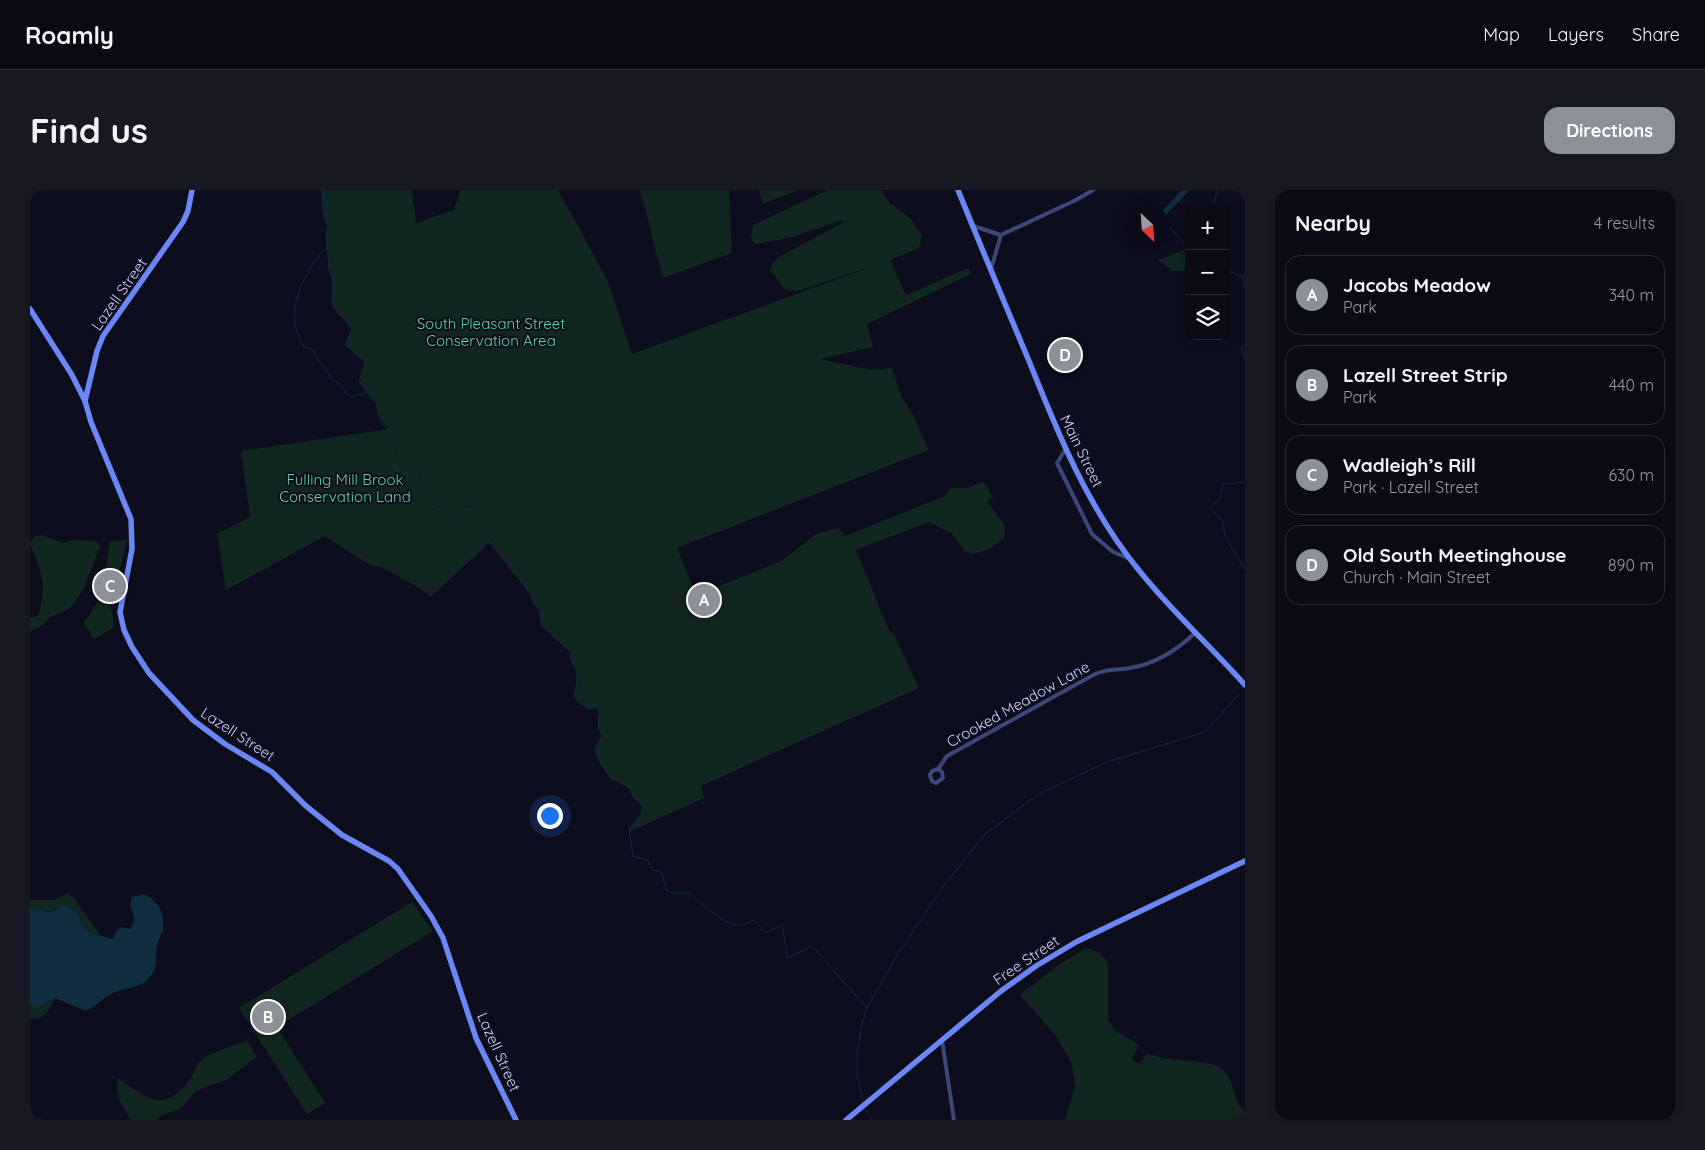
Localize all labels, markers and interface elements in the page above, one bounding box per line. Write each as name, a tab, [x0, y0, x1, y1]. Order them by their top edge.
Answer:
text: Roamly	[25, 20, 114, 50]
text: Map	[1483, 23, 1520, 46]
text: Layers	[1548, 23, 1604, 46]
text: Share	[1632, 23, 1680, 46]
button: Directions	[1544, 107, 1675, 154]
text: Find us	[30, 108, 148, 152]
north arrow	[1125, 205, 1170, 250]
map controls	[1185, 205, 1230, 340]
button: +	[1185, 205, 1230, 250]
text: Nearby	[1295, 210, 1371, 236]
text: 4 results	[1594, 213, 1655, 233]
button: −	[1185, 250, 1230, 295]
street label: Lazell Street	[87, 254, 151, 334]
text: Jacobs Meadow	[1343, 273, 1491, 297]
text: A	[1307, 285, 1317, 305]
text: 340 m	[1609, 285, 1654, 305]
button: layers	[1185, 295, 1230, 340]
text: Park	[1343, 297, 1377, 317]
park label: South Pleasant Street Conservation Area	[417, 314, 565, 350]
pin: D	[1049, 336, 1081, 374]
text: Lazell Street Strip	[1343, 363, 1508, 387]
text: B	[1307, 375, 1317, 395]
text: 440 m	[1609, 375, 1654, 395]
text: Park	[1343, 387, 1377, 407]
street label: Main Street	[1056, 412, 1108, 490]
text: Wadleigh’s Rill	[1343, 453, 1476, 477]
text: C	[1307, 465, 1317, 485]
text: 630 m	[1609, 465, 1654, 485]
park label: Fulling Mill Brook Conservation Land	[279, 470, 411, 506]
text: Park · Lazell Street	[1343, 477, 1479, 497]
text: Old South Meetinghouse	[1343, 543, 1566, 567]
text: D	[1306, 555, 1318, 575]
text: 890 m	[1608, 555, 1654, 575]
pin: C	[94, 567, 126, 605]
text: Church · Main Street	[1343, 567, 1490, 587]
pin: A	[688, 581, 720, 619]
street label: Crooked Meadow Lane	[943, 657, 1093, 751]
street label: Lazell Street	[197, 703, 279, 765]
your location	[537, 803, 563, 829]
street label: Free Street	[989, 931, 1063, 989]
pin: B	[252, 998, 284, 1036]
street label: Lazell Street	[473, 1010, 525, 1094]

